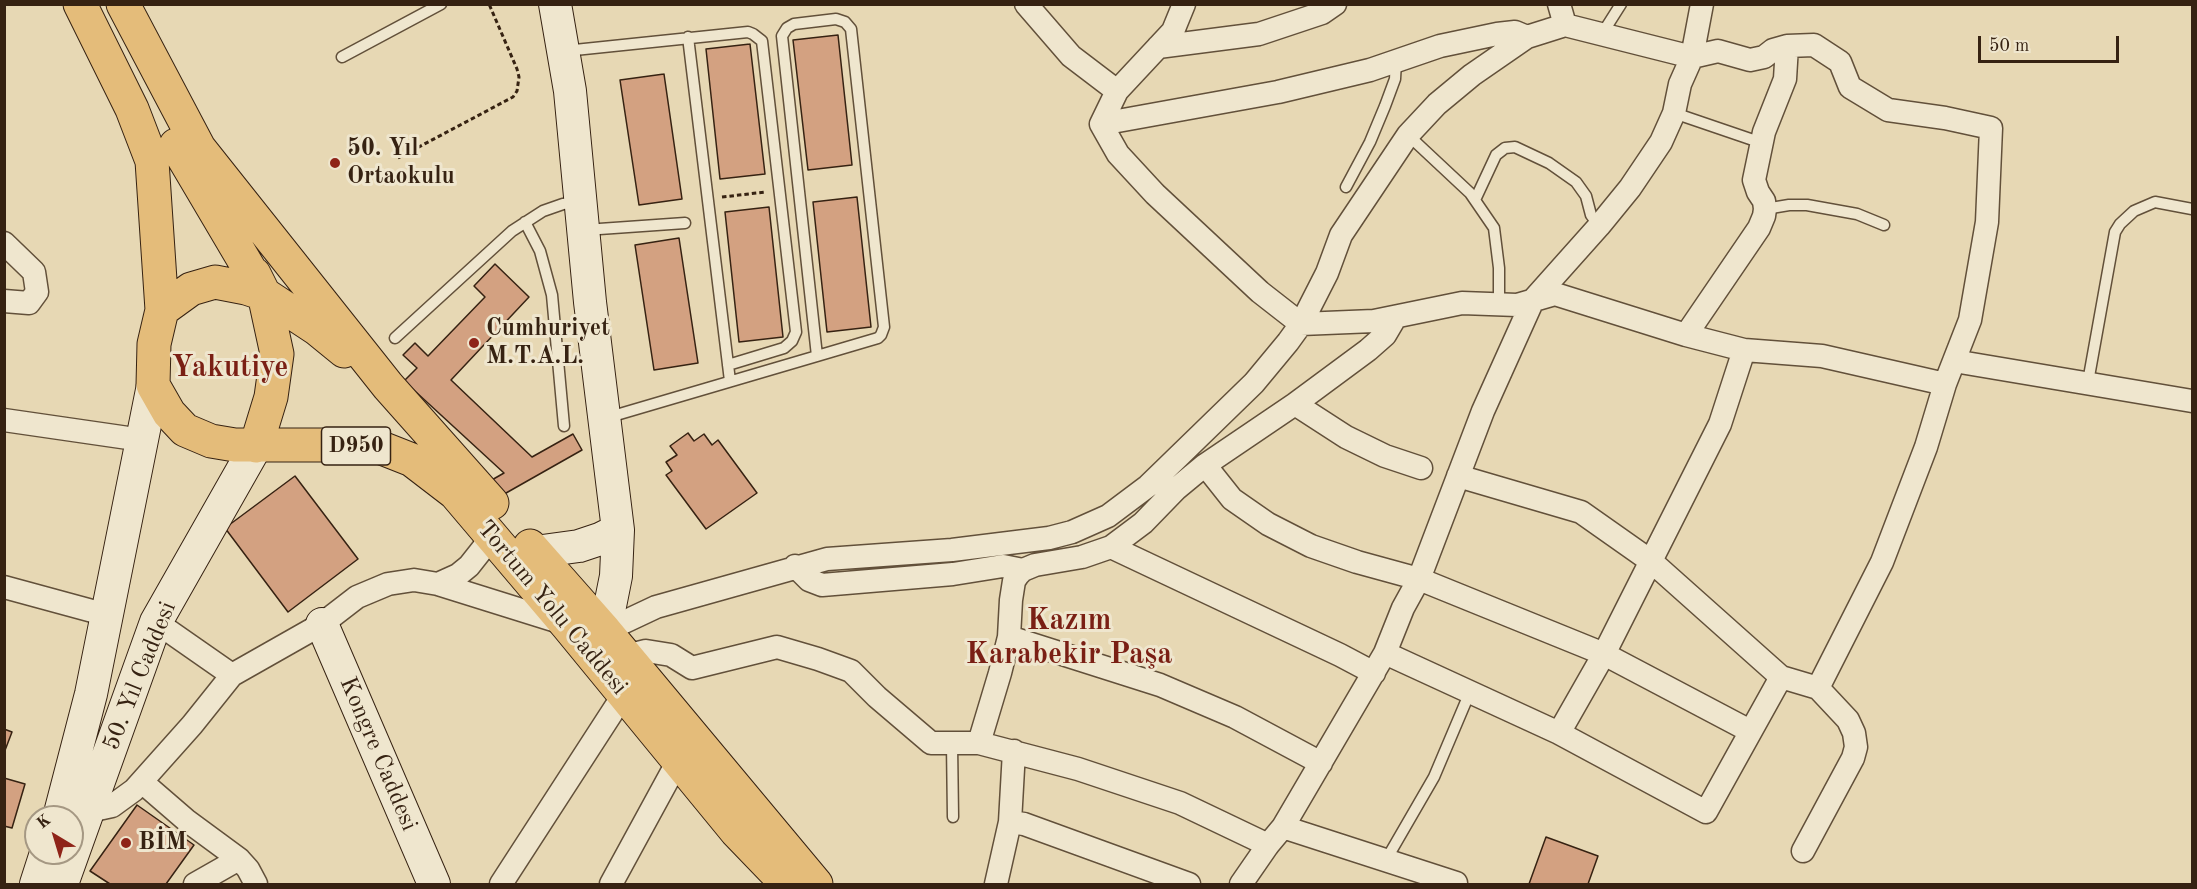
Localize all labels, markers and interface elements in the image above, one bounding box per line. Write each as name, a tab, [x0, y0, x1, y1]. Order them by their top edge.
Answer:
scale bar	[1981, 24, 2122, 62]
text: 50 m	[1989, 37, 2029, 55]
place label: 50. Yıl Ortaokulu	[347, 135, 455, 191]
marker: 50. Yıl Ortaokulu	[328, 156, 342, 170]
place label: Cumhuriyet M.T.A.L.	[486, 315, 610, 371]
marker: Cumhuriyet M.T.A.L.	[467, 336, 481, 350]
district label: Yakutiye	[172, 350, 288, 386]
road number: D950	[322, 427, 391, 465]
street label: Tortum Yolu Caddesi	[471, 515, 633, 701]
street label: 50. Yıl Caddesi	[97, 597, 183, 755]
district label: Kazım Karabekir Paşa	[966, 603, 1172, 674]
street label: Kongre Caddesi	[333, 673, 423, 835]
north arrow	[24, 805, 84, 865]
text: K	[34, 812, 54, 832]
place label: BİM	[138, 829, 187, 857]
marker: BİM	[119, 836, 133, 850]

